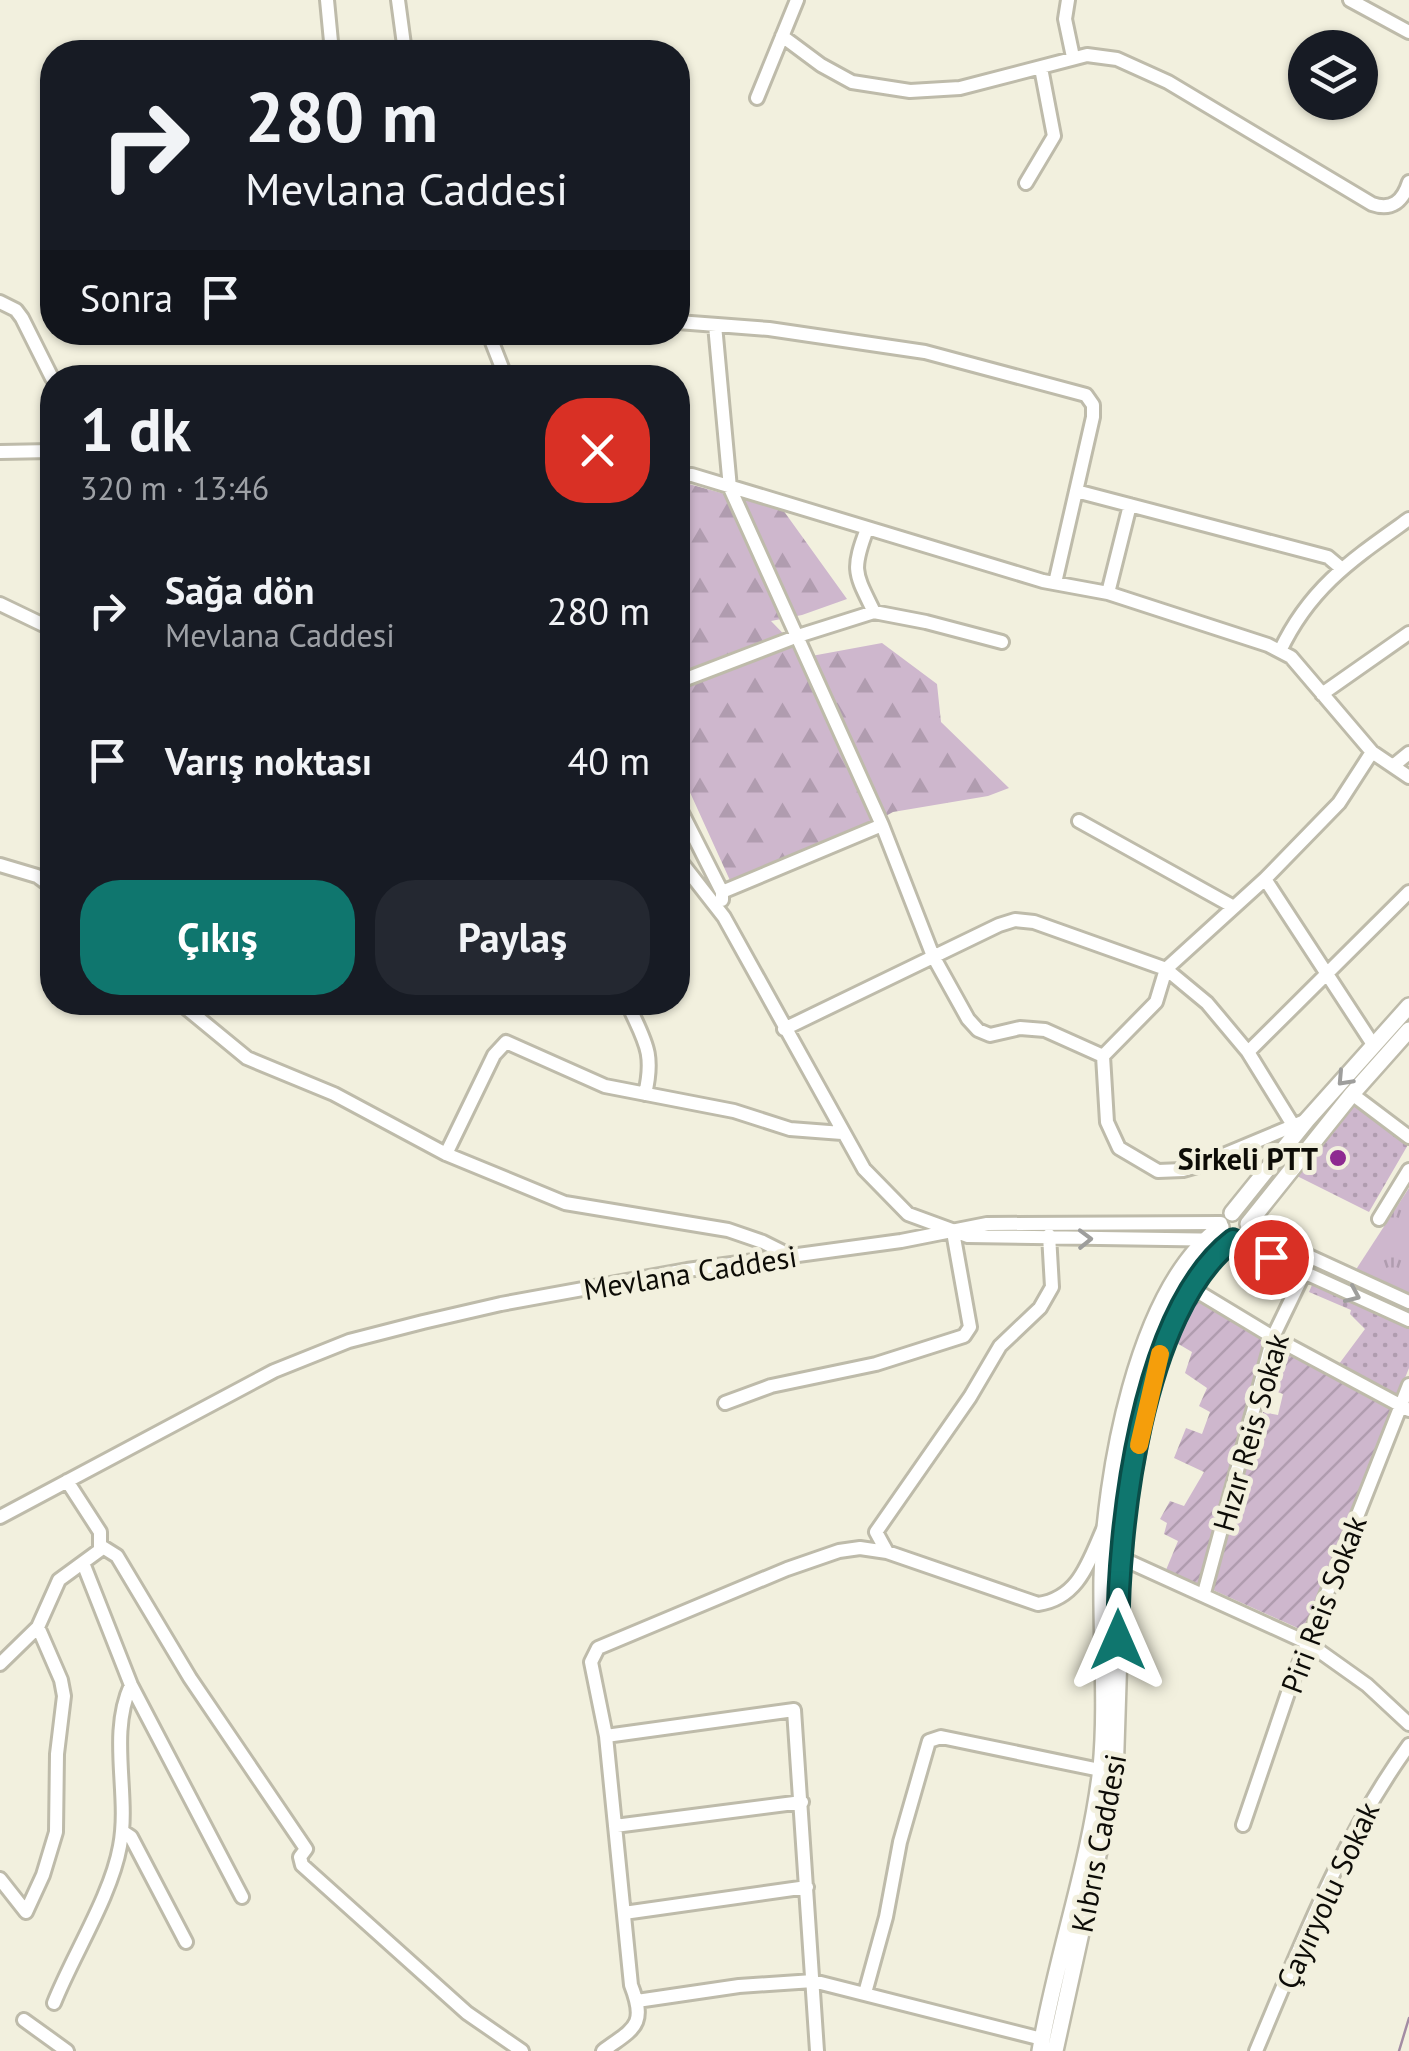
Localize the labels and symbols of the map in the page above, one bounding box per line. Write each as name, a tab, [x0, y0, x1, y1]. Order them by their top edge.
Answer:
one-way arrow	[1338, 1067, 1356, 1085]
place label: Sirkeli PTT	[1178, 1139, 1318, 1178]
marker: Sirkeli PTT	[1327, 1147, 1349, 1169]
pin	[1229, 1215, 1314, 1300]
one-way arrow	[1078, 1228, 1094, 1249]
street label: Mevlana Caddesi	[581, 1236, 799, 1308]
one-way arrow	[1343, 1283, 1361, 1303]
street label: Hızır Reis Sokak	[1203, 1328, 1297, 1535]
street label: Piri Reis Sokak	[1271, 1509, 1375, 1698]
position arrow	[1066, 1588, 1170, 1692]
street label: Kıbrıs Caddesi	[1062, 1750, 1134, 1936]
street label: Çayıryolu Sokak	[1267, 1795, 1388, 1995]

